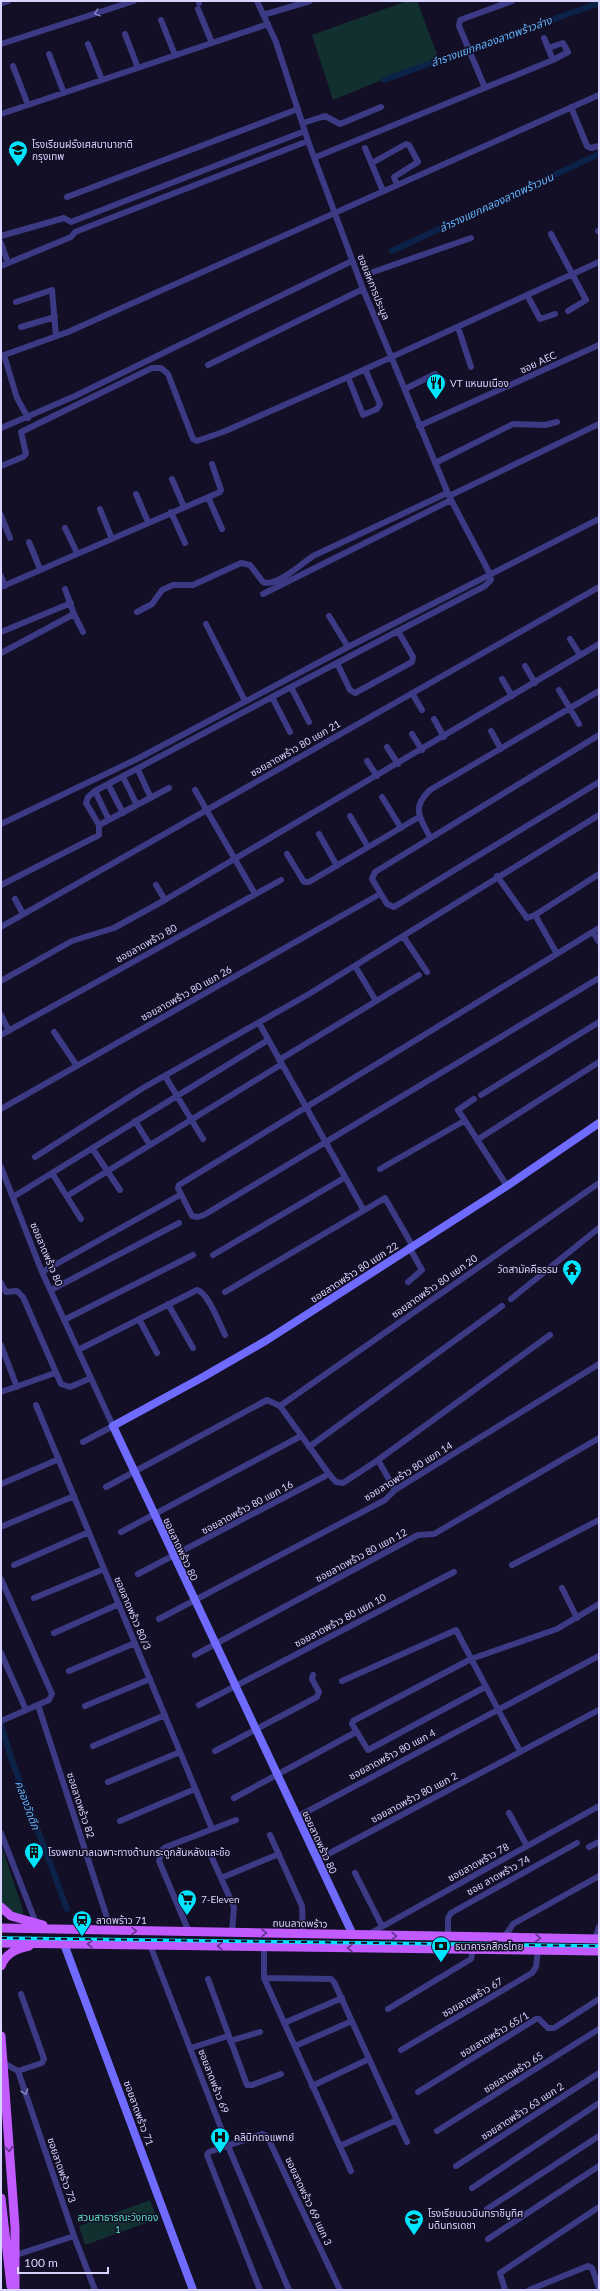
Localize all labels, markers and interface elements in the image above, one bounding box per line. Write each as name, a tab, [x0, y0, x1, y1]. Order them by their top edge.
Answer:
one-way arrow	[93, 8, 100, 17]
water label: ลำรางแยกคลองลาดพร้าวล่าง	[429, 13, 554, 69]
place label: โรงเรียนฝรั่งเศสนานาชาติ กรุงเทพ	[32, 138, 133, 163]
school or university icon: โรงเรียนฝรั่งเศสนานาชาติ กรุงเทพ	[7, 139, 29, 167]
water label: ลำรางแยกคลองลาดพร้าวบน	[437, 169, 556, 234]
street label: ซอยสหการประมูล	[354, 252, 393, 322]
street label: ซอย AEC	[518, 348, 558, 376]
restaurant icon: VT แหนมเนือง	[425, 372, 447, 400]
place label: VT แหนมเนือง	[450, 377, 509, 389]
street label: ซอยลาดพร้าว 80 แยก 21	[248, 717, 342, 779]
street label: ซอยลาดพร้าว 80	[113, 921, 179, 965]
street label: ซอยลาดพร้าว 80 แยก 26	[138, 963, 234, 1023]
street label: ซอยลาดพร้าว 80	[28, 1220, 66, 1288]
street label: ซอยลาดพร้าว 80 แยก 22	[308, 1239, 400, 1305]
street label: ซอยลาดพร้าว 80 แยก 20	[389, 1252, 479, 1320]
temple icon: วัดสามัคคีธรรม	[561, 1258, 583, 1286]
place label: วัดสามัคคีธรรม	[497, 1263, 558, 1275]
street label: ซอยลาดพร้าว 80 แยก 14	[361, 1439, 455, 1503]
street label: ซอยลาดพร้าว 80 แยก 16	[199, 1478, 295, 1536]
street label: ซอยลาดพร้าว 80	[161, 1516, 201, 1583]
street label: ซอยลาดพร้าว 80 แยก 12	[313, 1526, 409, 1584]
street label: ซอยลาดพร้าว 80/3	[112, 1575, 154, 1652]
street label: ซอยลาดพร้าว 80 แยก 10	[292, 1591, 388, 1649]
street label: ซอยลาดพร้าว 80 แยก 4	[347, 1726, 438, 1782]
street label: ซอยลาดพร้าว 80 แยก 2	[369, 1769, 460, 1825]
street label: ซอยลาดพร้าว 82	[65, 1771, 97, 1839]
water label: คลองวัดตึก	[13, 1779, 43, 1832]
street label: ซอยลาดพร้าว 80	[300, 1809, 340, 1876]
street label: ซอยลาดพร้าว 78	[445, 1840, 511, 1884]
building icon: โรงพยาบาลเฉพาะทางด้านกระดูกสันหลังและข้อ	[23, 1841, 45, 1869]
place label: โรงพยาบาลเฉพาะทางด้านกระดูกสันหลังและข้อ	[48, 1846, 230, 1859]
street label: ซอย ลาดพร้าว 74	[464, 1853, 532, 1897]
supermarket icon: 7-Eleven	[176, 1888, 198, 1916]
place label: 7-Eleven	[201, 1893, 240, 1905]
station icon: ลาดพร้าว 71	[71, 1909, 93, 1937]
place label: ลาดพร้าว 71	[96, 1914, 147, 1926]
street label: ถนนลาดพร้าว	[272, 1917, 328, 1929]
one-way arrow	[131, 1926, 137, 1935]
one-way arrow	[261, 1929, 267, 1937]
one-way arrow	[391, 1931, 397, 1940]
one-way arrow	[535, 1934, 541, 1942]
bank icon: ธนาคารกสิกรไทย	[430, 1935, 452, 1963]
one-way arrow	[87, 1940, 93, 1948]
place label: ธนาคารกสิกรไทย	[455, 1940, 523, 1952]
one-way arrow	[217, 1942, 223, 1950]
one-way arrow	[347, 1944, 353, 1952]
street label: ซอยลาดพร้าว 67	[439, 1975, 505, 2019]
street label: ซอยลาดพร้าว 65/1	[457, 2009, 531, 2059]
street label: ซอยลาดพร้าว 69	[196, 2047, 232, 2115]
street label: ซอยลาดพร้าว 65	[481, 2049, 545, 2095]
street label: ซอยลาดพร้าว 71	[122, 2079, 156, 2147]
street label: ซอยลาดพร้าว 63 แยก 2	[478, 2080, 566, 2142]
one-way arrow	[20, 2088, 29, 2095]
hospital icon: คลินิกตจแพทย์	[209, 2126, 231, 2154]
place label: คลินิกตจแพทย์	[234, 2131, 294, 2143]
street label: ซอยลาดพร้าว 73	[45, 2136, 79, 2204]
one-way arrow	[5, 2146, 14, 2152]
street label: ซอยลาดพร้าว 69 แยก 3	[283, 2155, 335, 2247]
place label: โรงเรียนนวมินทราชินูทิศ บดินทรเดชา	[428, 2207, 523, 2231]
school or university icon: โรงเรียนนวมินทราชินูทิศ บดินทรเดชา	[403, 2208, 425, 2236]
park label: สวนสาธารณะวังทอง 1	[78, 2211, 158, 2235]
scale bar	[18, 2249, 108, 2275]
text: 100 m	[24, 2255, 58, 2270]

